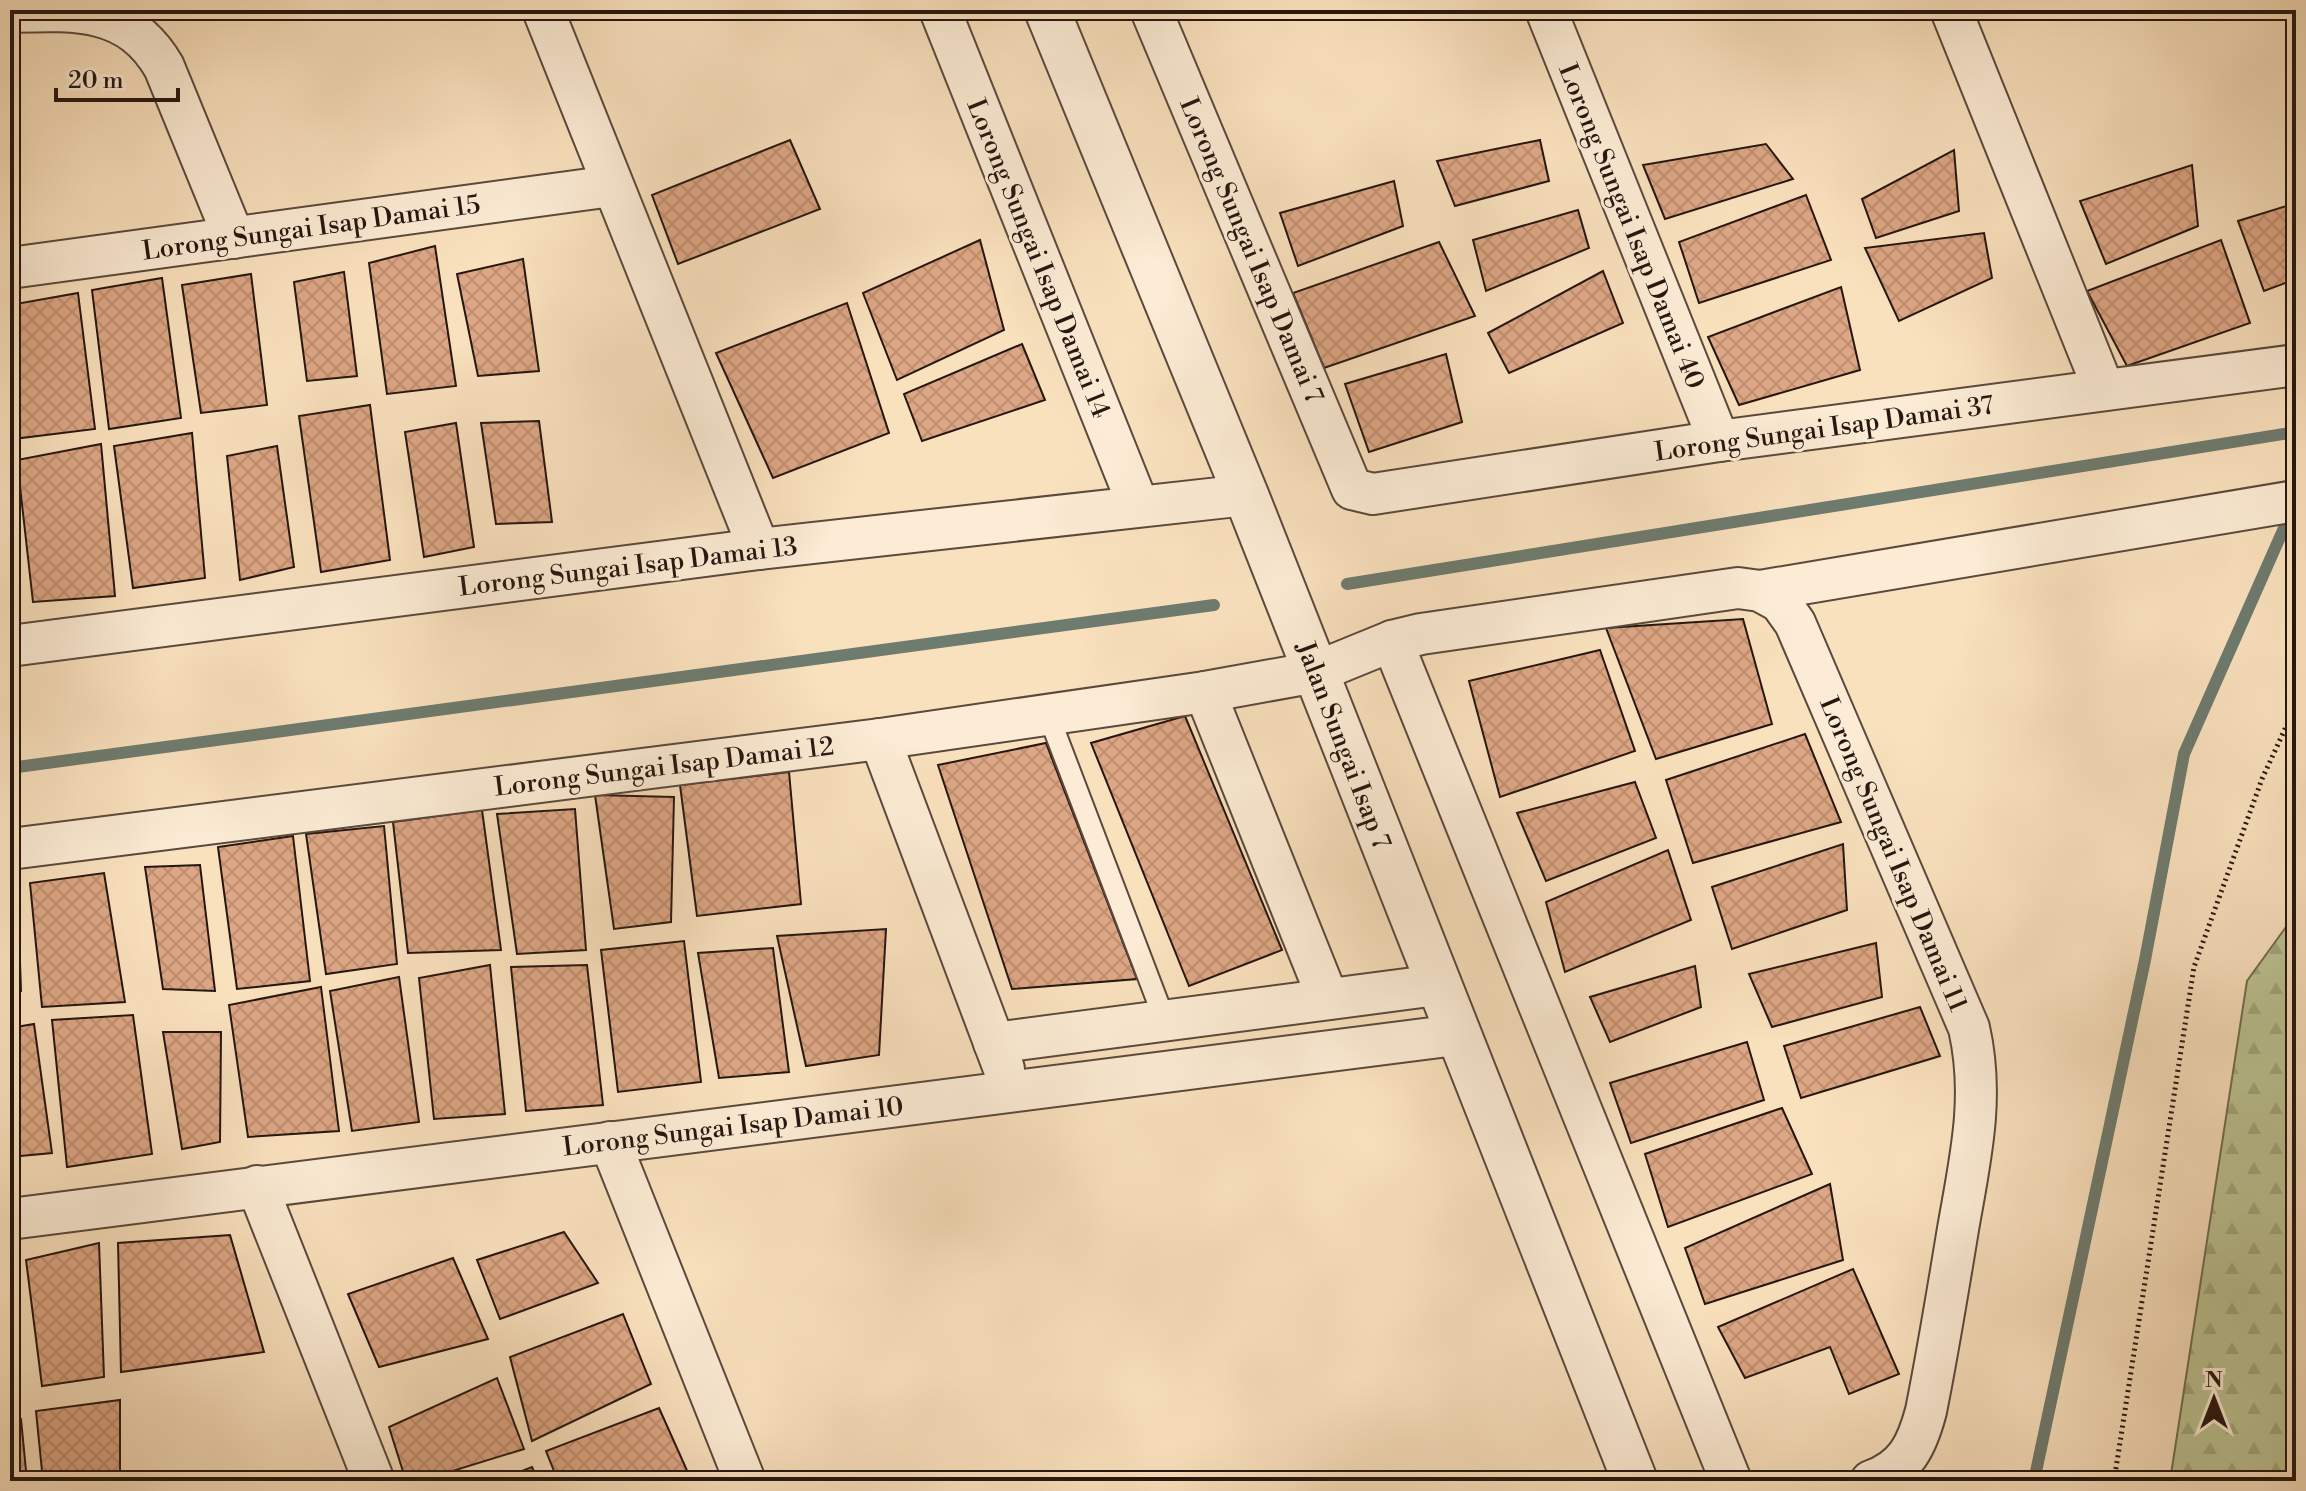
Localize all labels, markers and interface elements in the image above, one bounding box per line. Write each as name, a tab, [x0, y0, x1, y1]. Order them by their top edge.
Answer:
scale bar	[56, 52, 178, 102]
street label: Lorong Sungai Isap Damai 40	[1551, 59, 1711, 394]
text: 20 m	[68, 66, 124, 96]
street label: Lorong Sungai Isap Damai 7	[1172, 93, 1330, 408]
street label: Lorong Sungai Isap Damai 14	[959, 94, 1117, 423]
street label: Lorong Sungai Isap Damai 15	[140, 188, 482, 268]
street label: Lorong Sungai Isap Damai 37	[1652, 389, 1996, 469]
street label: Lorong Sungai Isap Damai 13	[457, 530, 799, 604]
street label: Jalan Sungai Isap 7	[1288, 636, 1397, 854]
street label: Lorong Sungai Isap Damai 11	[1812, 692, 1974, 1017]
street label: Lorong Sungai Isap Damai 12	[492, 730, 836, 804]
street label: Lorong Sungai Isap Damai 10	[561, 1090, 905, 1164]
north arrow	[2174, 1359, 2254, 1439]
text: N	[2205, 1367, 2223, 1394]

